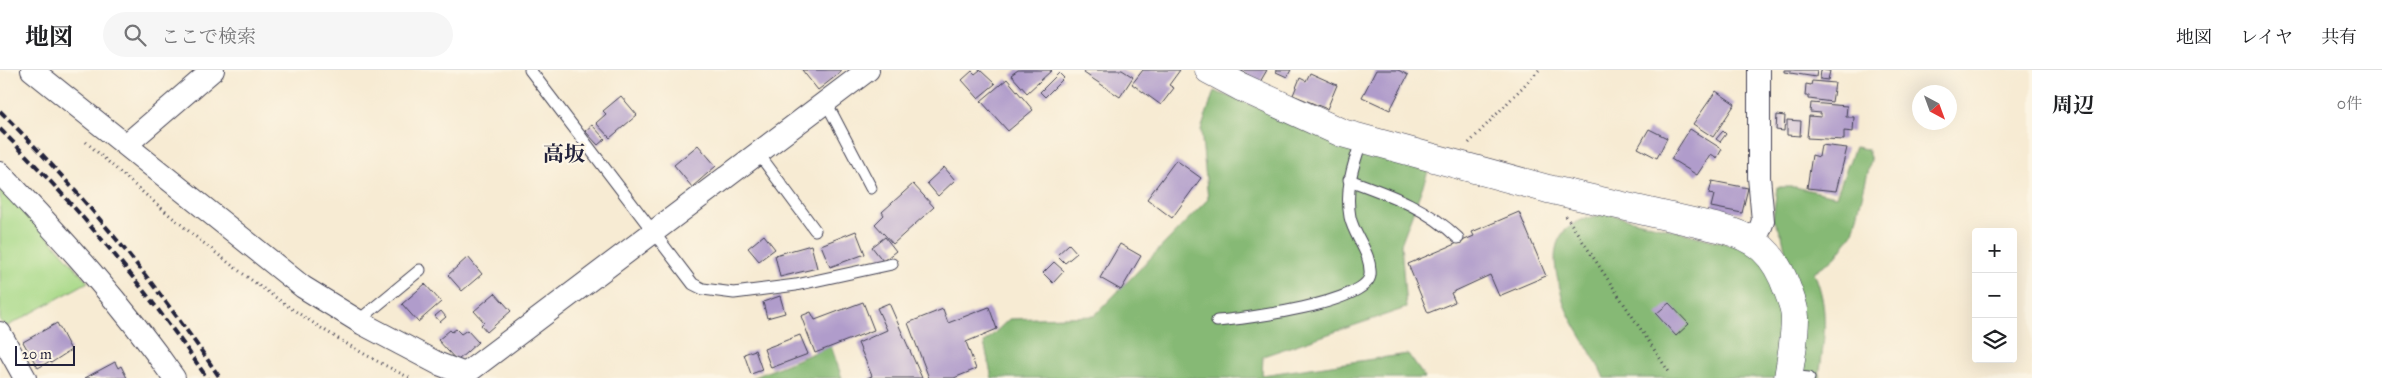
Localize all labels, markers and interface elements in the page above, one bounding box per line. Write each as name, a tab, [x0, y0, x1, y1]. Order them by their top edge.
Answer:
search box	[103, 12, 453, 57]
icon: search	[121, 21, 149, 49]
text: 地図	[25, 22, 73, 52]
text: ここで検索	[161, 25, 256, 48]
text: 地図	[2176, 26, 2212, 48]
text: レイヤ	[2240, 26, 2293, 48]
text: 共有	[2321, 26, 2357, 48]
north arrow	[1912, 85, 1957, 130]
text: 周辺	[2052, 92, 2094, 118]
text: 0件	[2337, 94, 2362, 113]
district label: 高坂	[543, 141, 585, 167]
map controls	[1972, 228, 2017, 363]
button: +	[1972, 228, 2017, 273]
button: −	[1972, 273, 2017, 318]
button: layers	[1972, 318, 2017, 363]
scale bar	[15, 343, 75, 366]
text: 20 m	[22, 346, 52, 363]

